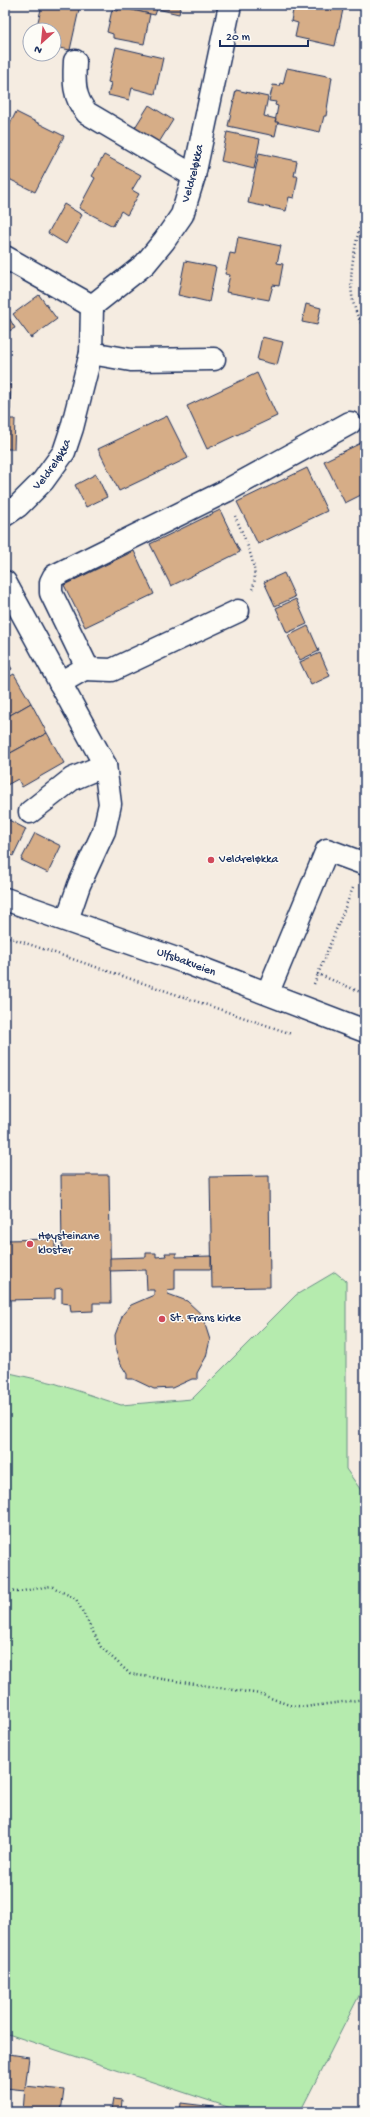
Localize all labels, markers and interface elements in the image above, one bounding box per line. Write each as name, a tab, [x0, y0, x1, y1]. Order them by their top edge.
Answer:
north arrow	[22, 22, 62, 62]
scale bar	[220, 22, 308, 48]
text: 20 m	[226, 31, 251, 45]
text: N	[32, 42, 44, 56]
street label: Veldreløkka	[179, 143, 207, 205]
street label: Veldreløkka	[30, 437, 75, 494]
place label: Veldreløkka	[218, 853, 279, 867]
marker: Veldreløkka	[206, 855, 216, 865]
street label: Ulfsbakveien	[155, 946, 218, 980]
place label: Høysteinane kloster	[38, 1230, 100, 1258]
marker: Høysteinane kloster	[25, 1239, 35, 1249]
place label: St. Frans kirke	[170, 1312, 242, 1326]
marker: St. Frans kirke	[157, 1314, 167, 1324]

